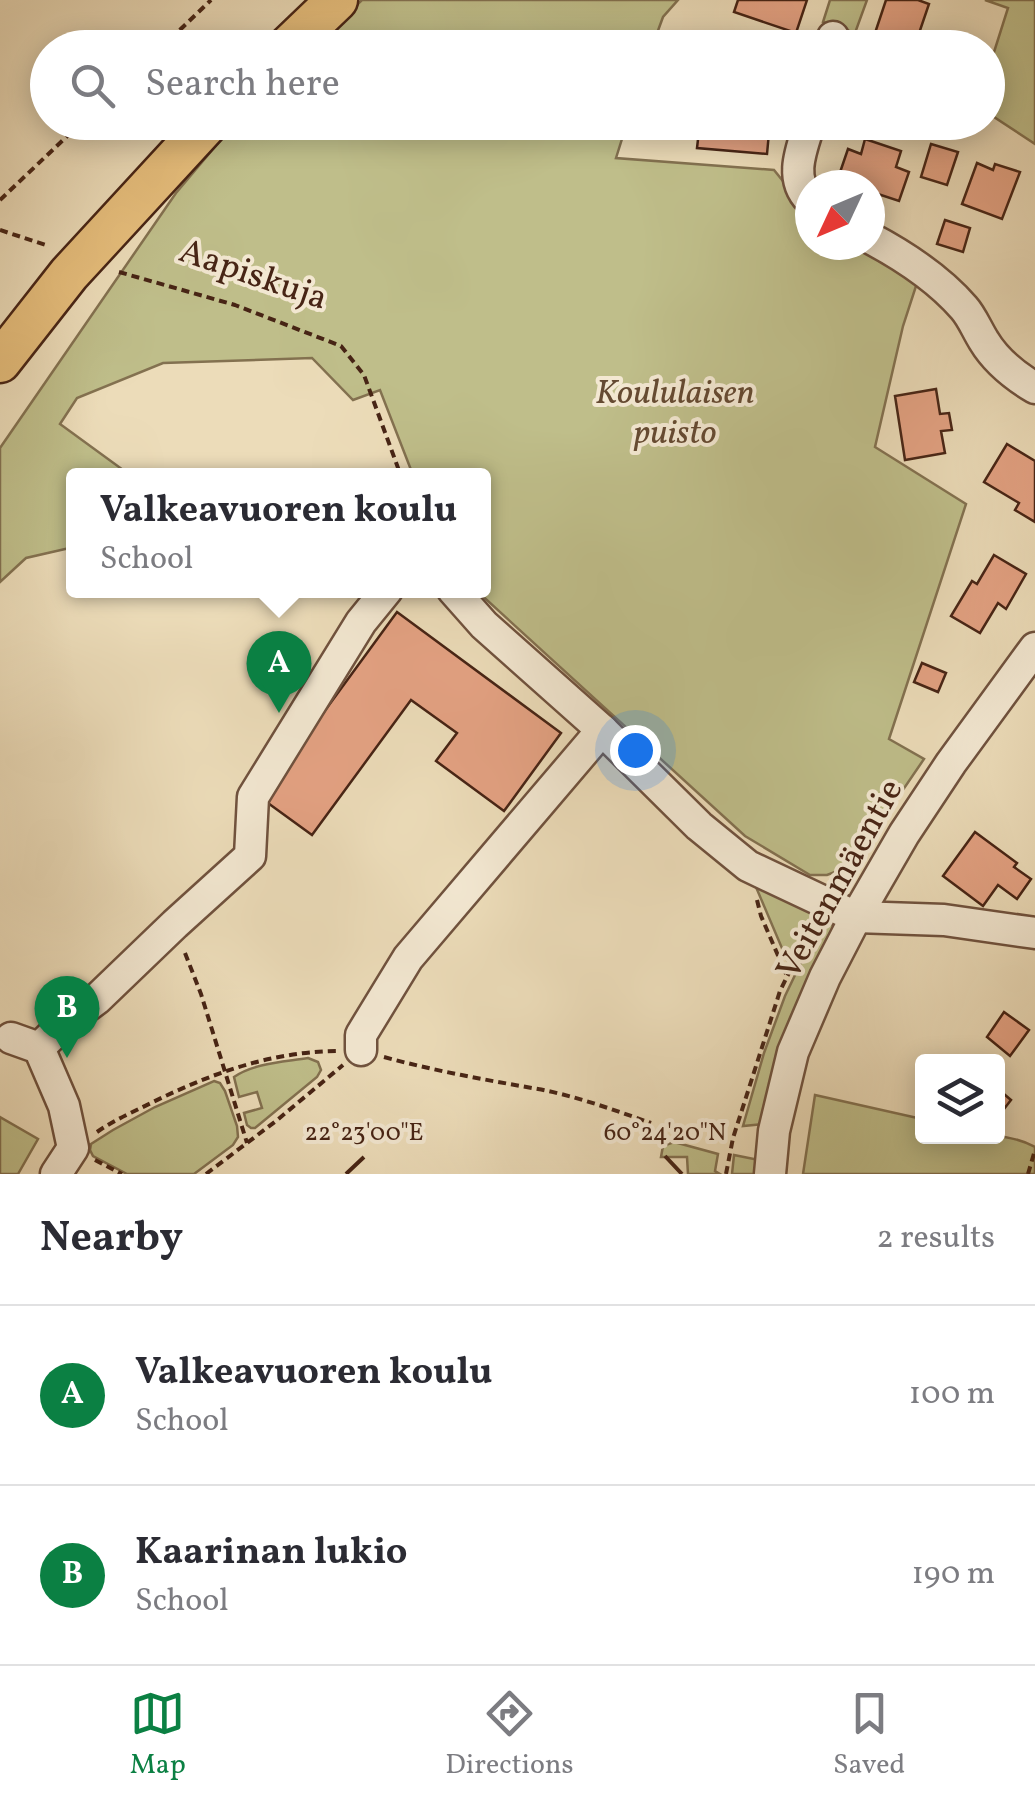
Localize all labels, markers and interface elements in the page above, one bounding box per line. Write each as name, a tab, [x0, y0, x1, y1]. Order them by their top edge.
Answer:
search box	[30, 30, 1005, 140]
icon: search	[65, 58, 120, 113]
text: Search here	[145, 59, 340, 112]
north arrow	[795, 170, 885, 260]
street label: Aapiskuja	[172, 228, 334, 324]
park label: Koululaisen puisto	[595, 370, 755, 458]
popup	[66, 468, 491, 598]
text: Valkeavuoren koulu	[100, 485, 457, 538]
text: School	[100, 538, 193, 582]
pin: A	[246, 630, 312, 713]
your location	[610, 725, 661, 776]
street label: Veitenmäentie	[766, 771, 916, 989]
pin: B	[34, 976, 100, 1058]
map controls	[915, 1054, 1005, 1144]
button: layers	[915, 1054, 1005, 1144]
text: 22°23'00"E	[304, 1116, 424, 1151]
text: 60°24'20"N	[604, 1116, 726, 1151]
text: Nearby	[40, 1210, 183, 1269]
text: 2 results	[877, 1217, 995, 1261]
text: Valkeavuoren koulu	[135, 1347, 493, 1400]
text: A	[61, 1373, 84, 1417]
text: 100 m	[909, 1373, 995, 1417]
text: School	[135, 1400, 229, 1444]
text: Kaarinan lukio	[135, 1527, 408, 1580]
text: B	[62, 1553, 83, 1597]
text: 190 m	[911, 1553, 995, 1597]
text: School	[135, 1580, 229, 1624]
tab: Map	[130, 1686, 186, 1785]
tab: Directions	[445, 1686, 574, 1785]
tab: Saved	[833, 1686, 905, 1785]

